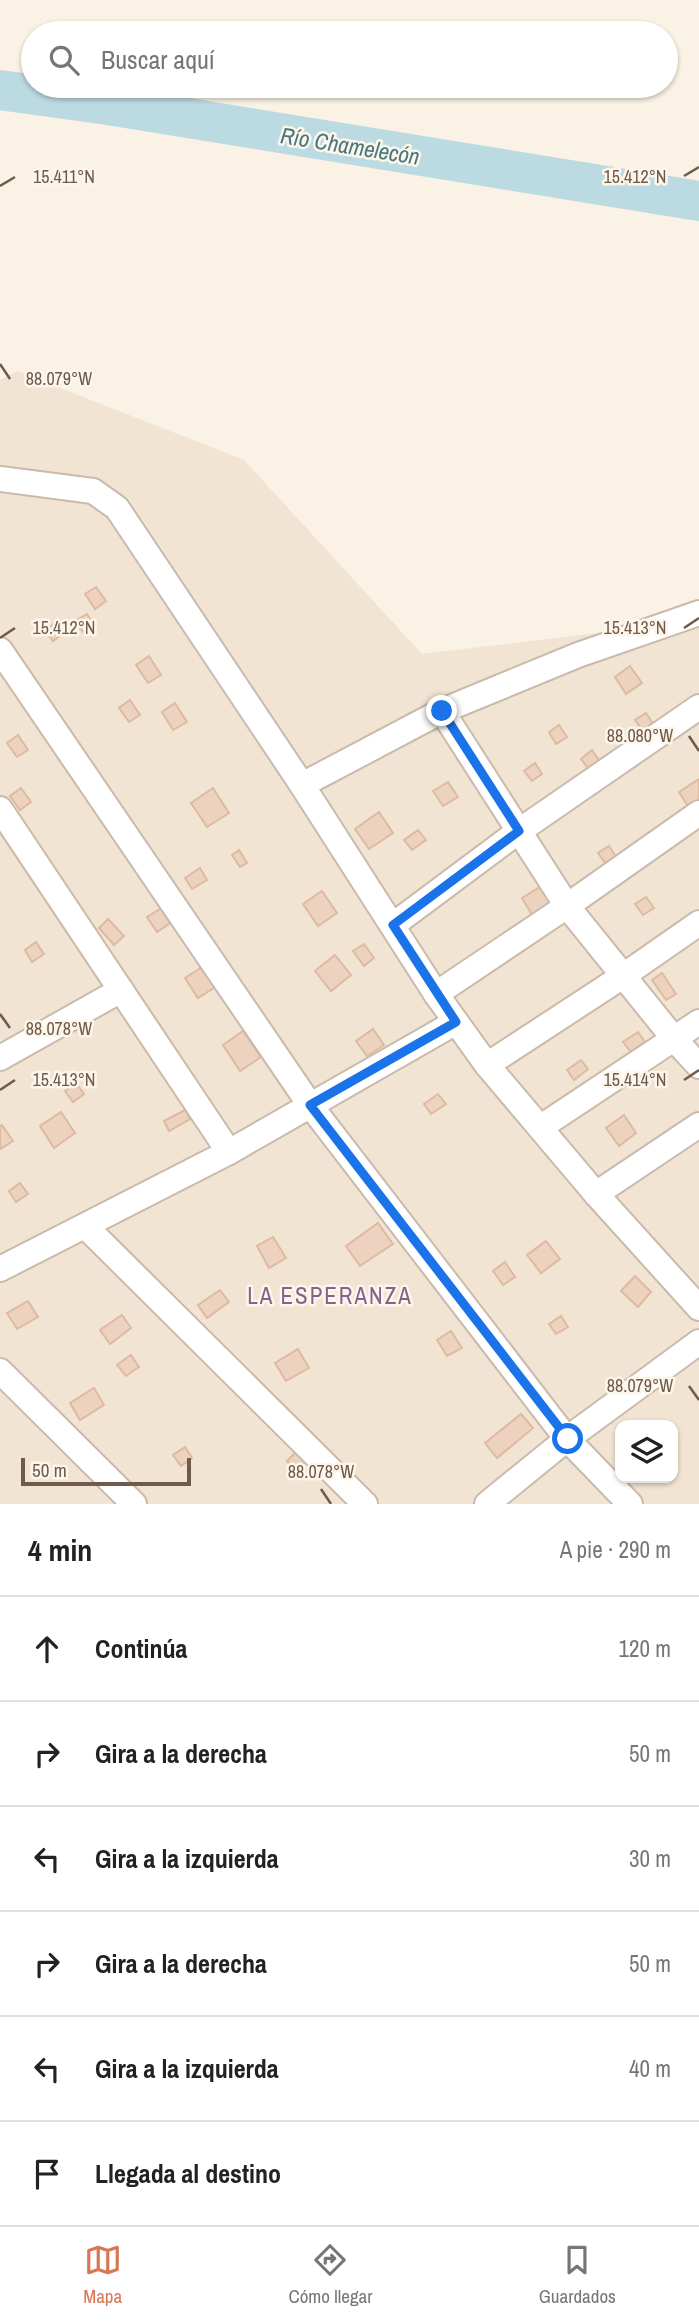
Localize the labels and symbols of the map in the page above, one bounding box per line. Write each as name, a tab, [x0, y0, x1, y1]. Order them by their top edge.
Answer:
water label: Río Chamelecón	[278, 119, 422, 172]
text: 15.411°N	[33, 164, 95, 189]
text: 15.412°N	[604, 164, 667, 189]
text: 88.079°W	[26, 366, 92, 391]
text: 15.412°N	[33, 615, 96, 640]
text: 15.413°N	[604, 615, 667, 640]
route end	[426, 695, 457, 726]
text: 88.080°W	[607, 723, 673, 748]
text: 88.078°W	[26, 1016, 92, 1041]
text: 15.413°N	[33, 1067, 96, 1092]
text: 15.414°N	[604, 1067, 667, 1092]
district label: LA ESPERANZA	[247, 1280, 413, 1311]
text: 88.079°W	[607, 1373, 673, 1398]
route start	[552, 1423, 583, 1454]
scale bar	[21, 1455, 191, 1487]
text: 88.078°W	[288, 1459, 354, 1484]

